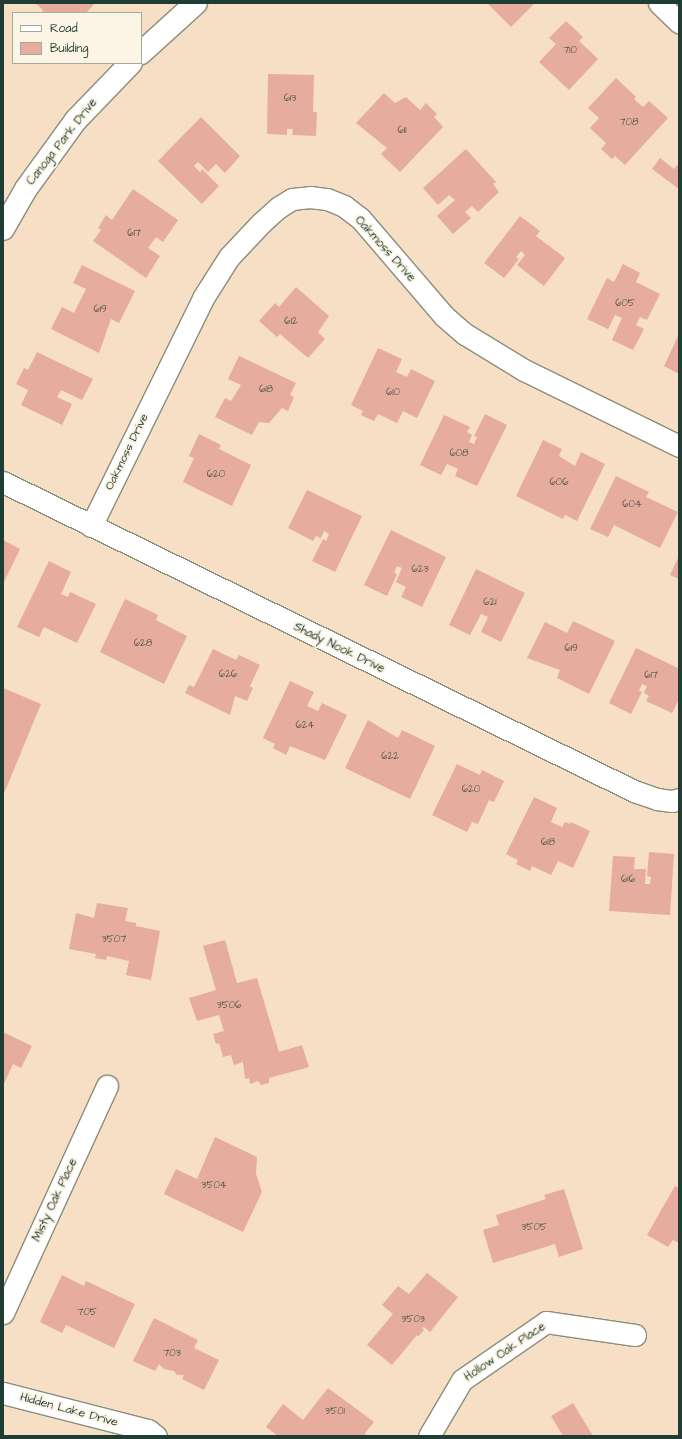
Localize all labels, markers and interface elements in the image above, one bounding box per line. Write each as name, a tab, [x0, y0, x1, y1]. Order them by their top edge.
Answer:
legend	[12, 12, 142, 64]
text: Road	[50, 20, 78, 37]
text: Building	[50, 40, 88, 57]
house number: 710	[563, 45, 577, 57]
house number: 613	[284, 93, 296, 105]
street label: Canoga Park Drive	[24, 96, 100, 188]
house number: 708	[620, 117, 638, 129]
house number: 611	[398, 125, 406, 137]
street label: Oakmoss Drive	[352, 213, 418, 285]
house number: 617	[127, 228, 141, 240]
house number: 605	[615, 298, 635, 310]
house number: 619	[93, 304, 107, 316]
house number: 612	[284, 316, 298, 328]
house number: 618	[259, 384, 273, 396]
house number: 610	[386, 387, 400, 399]
street label: Oakmoss Drive	[102, 411, 152, 493]
house number: 608	[449, 448, 469, 460]
house number: 620	[207, 469, 225, 481]
house number: 606	[550, 477, 568, 489]
house number: 604	[622, 499, 642, 511]
house number: 623	[411, 564, 429, 576]
house number: 621	[483, 597, 497, 609]
street label: Shady Nook Drive	[291, 620, 387, 676]
house number: 628	[134, 638, 152, 650]
house number: 619	[564, 643, 578, 655]
house number: 626	[219, 669, 237, 681]
house number: 617	[644, 670, 658, 682]
house number: 624	[296, 720, 314, 732]
house number: 622	[381, 751, 399, 763]
house number: 620	[462, 784, 480, 796]
house number: 618	[541, 837, 555, 849]
house number: 616	[621, 874, 635, 886]
house number: 3507	[102, 934, 126, 946]
house number: 3506	[217, 1000, 241, 1012]
street label: Misty Oak Place	[29, 1156, 81, 1244]
house number: 3504	[201, 1180, 227, 1192]
house number: 3505	[521, 1222, 547, 1234]
house number: 705	[77, 1307, 97, 1319]
house number: 3503	[401, 1314, 425, 1326]
street label: Hollow Oak Place	[462, 1319, 548, 1385]
house number: 703	[163, 1348, 181, 1360]
street label: Hidden Lake Drive	[19, 1390, 119, 1430]
house number: 3501	[325, 1406, 345, 1418]

